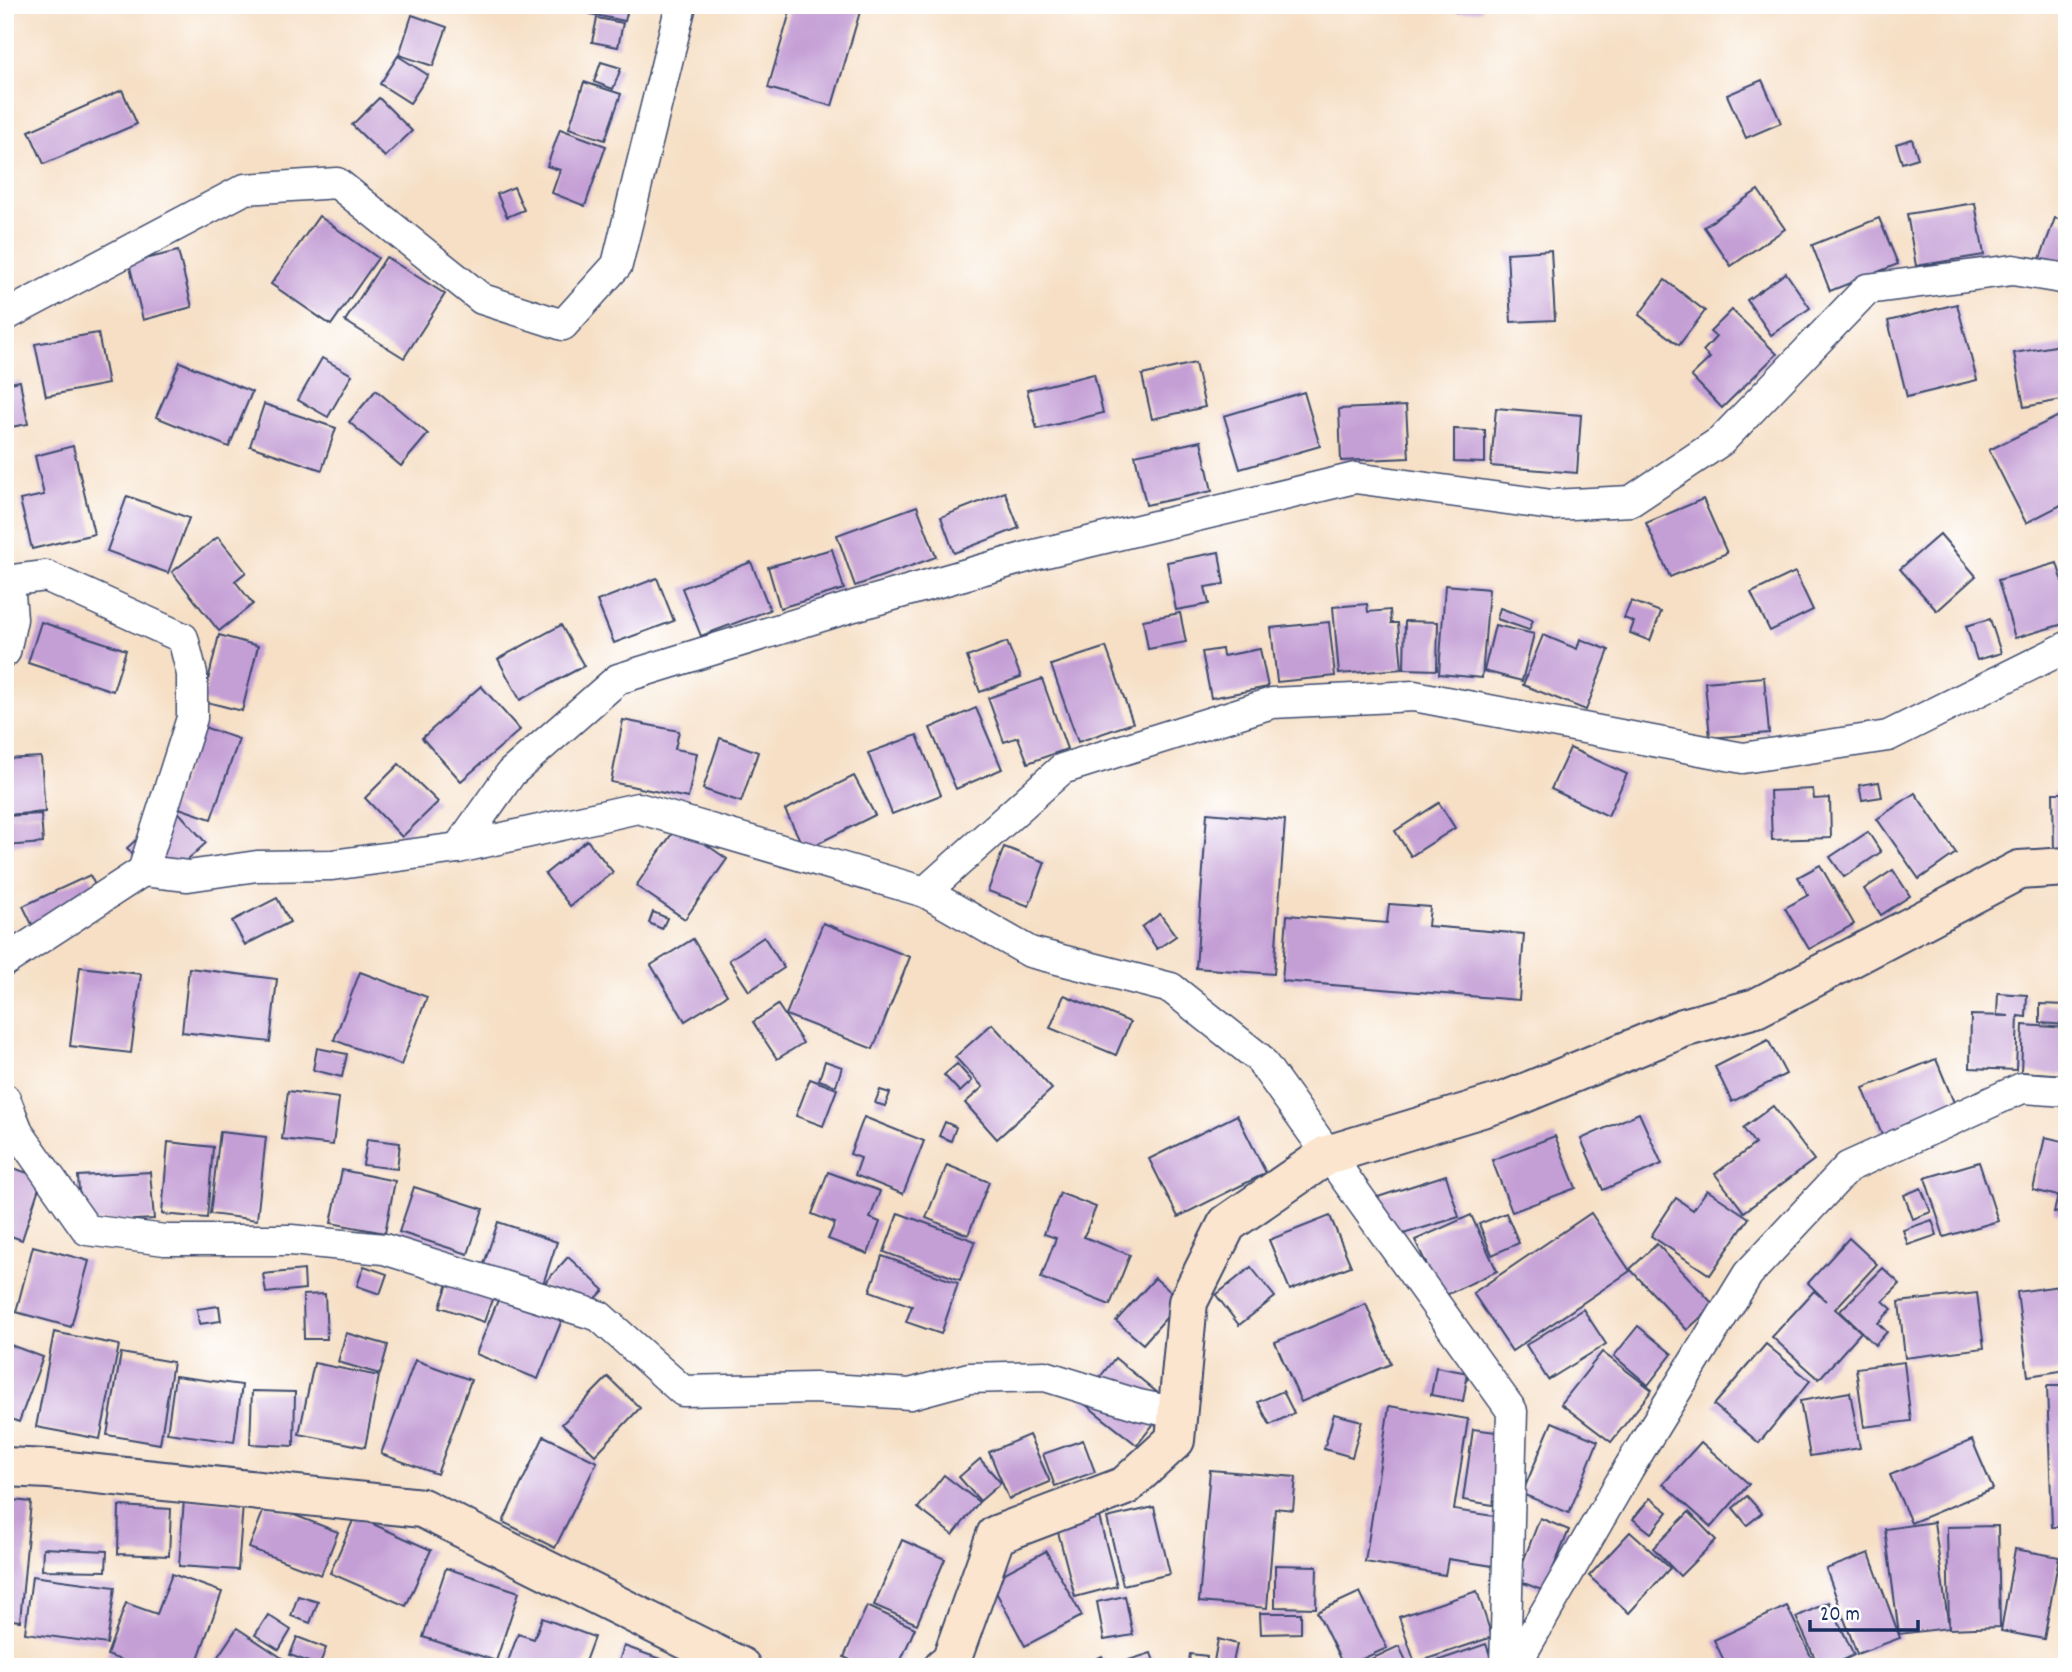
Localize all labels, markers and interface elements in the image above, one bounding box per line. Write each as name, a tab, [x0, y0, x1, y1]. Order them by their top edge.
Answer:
scale bar	[1810, 1588, 1918, 1632]
text: 20 m	[1820, 1601, 1860, 1631]

